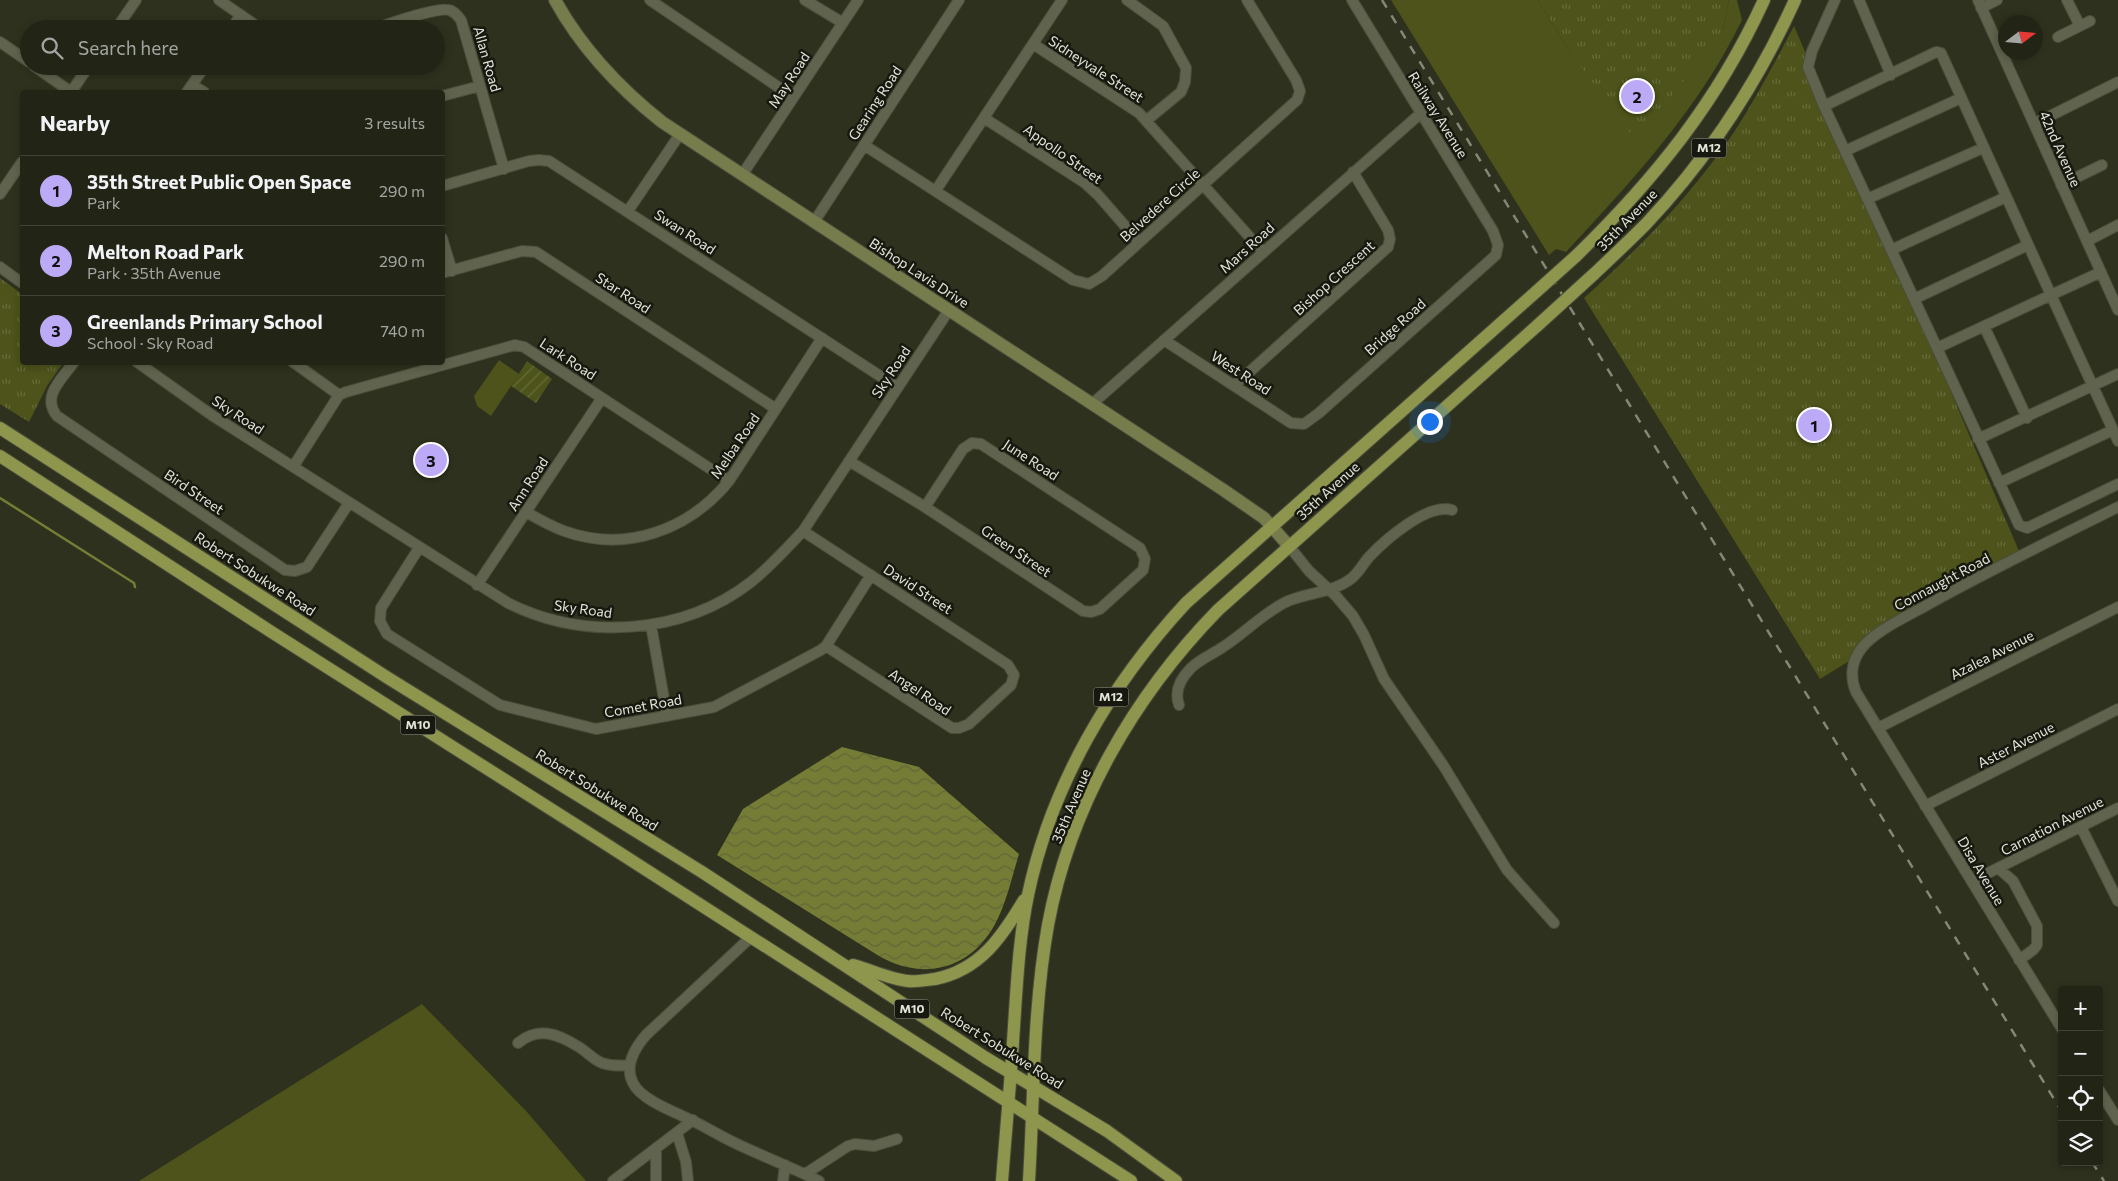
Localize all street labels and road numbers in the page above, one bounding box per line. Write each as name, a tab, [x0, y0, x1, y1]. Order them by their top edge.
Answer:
street label: Allan Road	[470, 24, 505, 94]
street label: Sidneyvale Street	[1046, 32, 1147, 106]
street label: May Road	[764, 49, 813, 111]
street label: Gearing Road	[844, 62, 905, 143]
street label: Railway Avenue	[1405, 68, 1472, 161]
street label: 42nd Avenue	[2036, 108, 2085, 189]
street label: Appollo Street	[1021, 120, 1106, 187]
road number: M12	[1692, 138, 1726, 158]
street label: Belvedere Circle	[1116, 164, 1203, 245]
street label: 35th Avenue	[1593, 185, 1660, 254]
street label: Swan Road	[651, 205, 719, 258]
street label: Mars Road	[1216, 219, 1278, 277]
street label: Bishop Lavis Drive	[866, 234, 972, 311]
street label: Bishop Crescent	[1290, 237, 1378, 318]
street label: Star Road	[593, 269, 654, 317]
street label: Bridge Road	[1361, 295, 1429, 359]
street label: Lark Road	[537, 334, 600, 383]
street label: Sky Road	[868, 343, 914, 401]
street label: West Road	[1208, 347, 1274, 398]
street label: Sky Road	[209, 392, 267, 438]
street label: Melba Road	[706, 410, 763, 482]
street label: June Road	[1000, 435, 1062, 484]
street label: Ann Road	[504, 453, 551, 514]
street label: 35th Avenue	[1293, 458, 1363, 523]
street label: Bird Street	[161, 465, 228, 518]
street label: Green Street	[978, 521, 1055, 580]
street label: Robert Sobukwe Road	[192, 528, 319, 619]
street label: Connaught Road	[1891, 549, 1992, 614]
street label: David Street	[881, 560, 956, 617]
street label: Sky Road	[553, 596, 613, 621]
street label: Azalea Avenue	[1947, 626, 2036, 683]
street label: Angel Road	[886, 665, 955, 719]
road number: M12	[1094, 688, 1128, 706]
street label: Comet Road	[603, 690, 683, 721]
road number: M10	[400, 716, 436, 734]
street label: Aster Avenue	[1975, 718, 2057, 771]
street label: Robert Sobukwe Road	[533, 745, 662, 834]
street label: 35th Avenue	[1047, 766, 1094, 846]
street label: Carnation Avenue	[1998, 792, 2106, 859]
street label: Disa Avenue	[1954, 833, 2009, 908]
road number: M10	[894, 1000, 930, 1019]
street label: Robert Sobukwe Road	[938, 1003, 1067, 1092]

